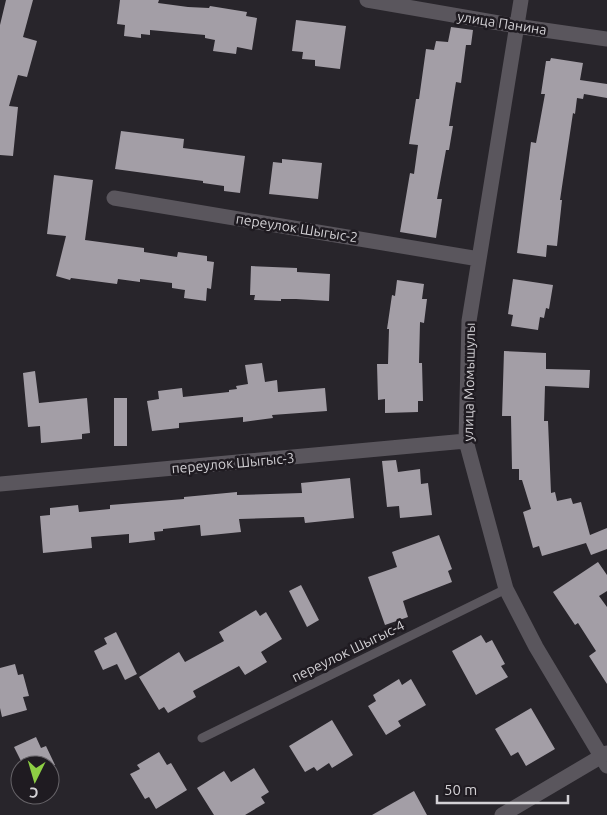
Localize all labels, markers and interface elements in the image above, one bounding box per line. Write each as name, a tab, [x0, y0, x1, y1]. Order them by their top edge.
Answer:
street label: улица Панина	[456, 8, 548, 38]
street label: переулок Шыгыс-2	[235, 210, 359, 246]
street label: улица Момышулы	[460, 322, 478, 442]
street label: переулок Шыгыс-3	[171, 450, 295, 476]
street label: переулок Шыгыс-4	[289, 617, 407, 685]
north arrow	[10, 755, 60, 805]
scale bar	[437, 772, 568, 804]
text: 50 m	[444, 781, 477, 798]
text: С	[29, 785, 39, 801]

